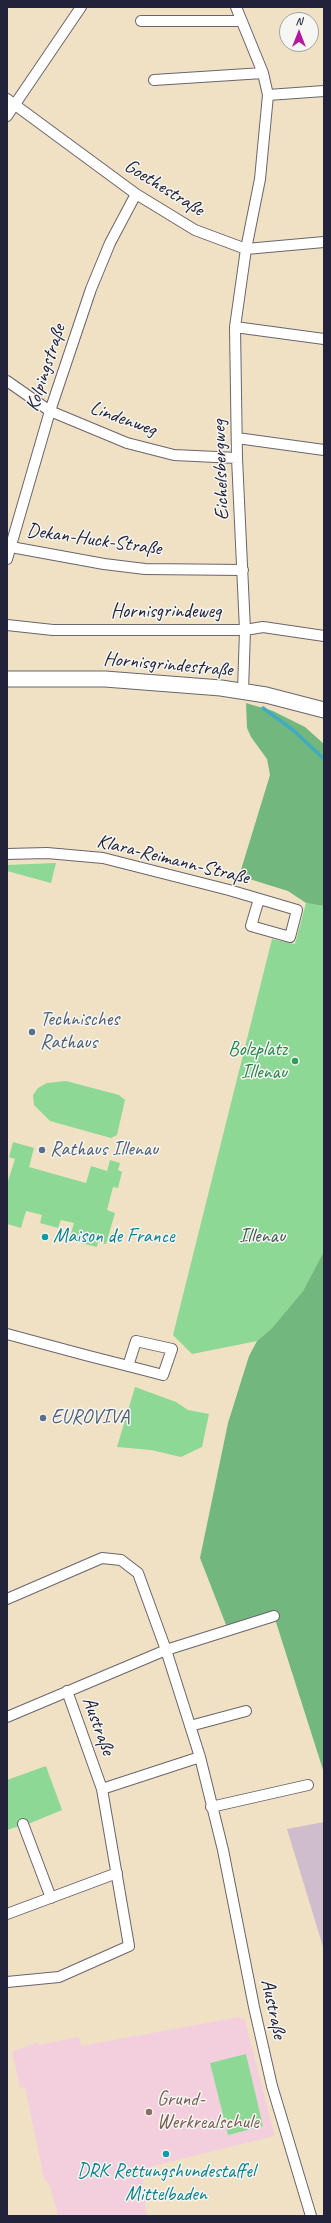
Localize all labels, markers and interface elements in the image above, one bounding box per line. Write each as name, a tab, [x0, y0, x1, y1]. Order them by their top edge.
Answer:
north arrow	[279, 12, 319, 52]
text: N	[296, 14, 302, 28]
street label: Goethestraße	[120, 154, 208, 222]
street label: Kolpingstraße	[21, 321, 71, 415]
street label: Lindenweg	[87, 396, 159, 442]
street label: Eichelsbergweg	[207, 419, 235, 521]
street label: Dekan-Huck-Straße	[25, 519, 163, 561]
street label: Hornisgrindeweg	[111, 600, 221, 624]
street label: Hornisgrindestraße	[102, 647, 234, 683]
street label: Klara-Reimann-Straße	[94, 830, 252, 890]
place label: Technisches Rathaus	[40, 1008, 119, 1055]
marker: Technisches Rathaus	[27, 1027, 37, 1037]
place label: Bolzplatz Illenau	[228, 1038, 287, 1085]
marker: Bolzplatz Illenau	[290, 1056, 300, 1066]
place label: Rathaus Illenau	[50, 1138, 158, 1162]
marker: Rathaus Illenau	[37, 1145, 47, 1155]
place label: Maison de France	[53, 1225, 174, 1249]
park label: Illenau	[239, 1225, 285, 1249]
marker: Maison de France	[40, 1232, 50, 1242]
place label: EUROVIVA	[51, 1406, 129, 1430]
marker: EUROVIVA	[38, 1413, 48, 1423]
street label: Austraße	[76, 1694, 120, 1758]
street label: Austraße	[255, 1977, 291, 2041]
place label: Grund- Werkrealschule	[157, 2088, 259, 2135]
marker: Grund- Werkrealschule	[144, 2107, 154, 2117]
marker: DRK Rettungshundestaffel Mittelbaden	[161, 2149, 171, 2159]
place label: DRK Rettungshundestaffel Mittelbaden	[77, 2160, 255, 2207]

